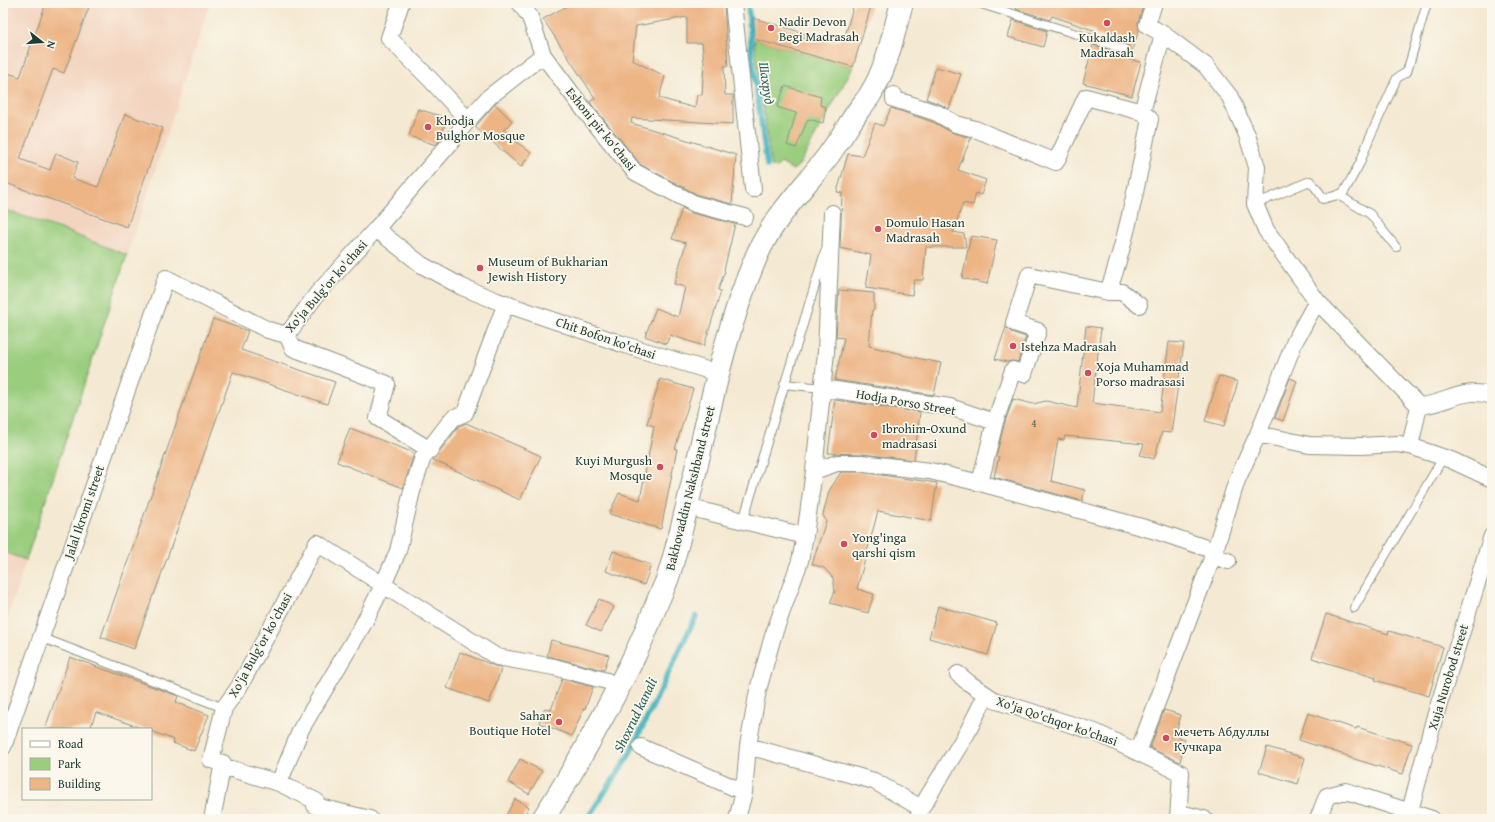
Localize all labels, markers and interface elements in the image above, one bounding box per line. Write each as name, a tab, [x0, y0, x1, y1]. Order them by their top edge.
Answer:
place label: Nadir Devon Begi Madrasah	[779, 12, 860, 46]
marker: Kukaldash Madrasah	[1102, 18, 1112, 28]
north arrow	[22, 22, 62, 62]
marker: Nadir Devon Begi Madrasah	[766, 23, 776, 33]
place label: Kukaldash Madrasah	[1079, 28, 1136, 62]
text: N	[43, 39, 60, 51]
water label: Шахруд	[754, 61, 780, 105]
street label: Eshoni pir ko'chasi	[561, 83, 641, 175]
place label: Khodja Bulghor Mosque	[436, 111, 525, 145]
marker: Khodja Bulghor Mosque	[423, 122, 433, 132]
place label: Domulo Hasan Madrasah	[886, 213, 965, 247]
marker: Domulo Hasan Madrasah	[873, 224, 883, 234]
street label: Xo'ja Bulg'or ko'chasi	[280, 235, 372, 337]
place label: Museum of Bukharian Jewish History	[486, 252, 609, 286]
marker: Museum of Bukharian Jewish History	[475, 263, 485, 273]
street label: Chit Bofon ko'chasi	[553, 312, 659, 364]
place label: Istehza Madrasah	[1021, 337, 1117, 356]
marker: Istehza Madrasah	[1008, 341, 1018, 351]
place label: Xoja Muhammad Porso madrasasi	[1096, 357, 1189, 391]
marker: Xoja Muhammad Porso madrasasi	[1083, 368, 1093, 378]
street label: Hodja Porso Street	[855, 384, 958, 420]
street label: Bakhovaddin Nakshband street	[660, 403, 720, 572]
house number: 4	[1031, 415, 1037, 431]
place label: Ibrohim-Oxund madrasasi	[882, 419, 966, 453]
marker: Ibrohim-Oxund madrasasi	[869, 430, 879, 440]
place label: Kuyi Murgush Mosque	[575, 451, 653, 485]
street label: Jalal Ikromi street	[58, 462, 109, 563]
marker: Kuyi Murgush Mosque	[655, 462, 665, 472]
place label: Yong'inga qarshi qism	[852, 528, 916, 562]
marker: Yong'inga qarshi qism	[839, 539, 849, 549]
street label: Xo'ja Bulg'or ko'chasi	[223, 589, 297, 701]
street label: Xuja Nurobod street	[1423, 621, 1473, 732]
water label: Shoxrud kanali	[608, 674, 662, 756]
street label: Xo'ja Qo'chqor ko'chasi	[994, 691, 1121, 751]
place label: Sahar Boutique Hotel	[469, 706, 552, 740]
marker: Sahar Boutique Hotel	[554, 717, 564, 727]
place label: мечеть Абдуллы Кучкара	[1174, 722, 1269, 756]
legend	[22, 728, 152, 800]
marker: мечеть Абдуллы Кучкара	[1161, 733, 1171, 743]
text: Road	[58, 735, 84, 752]
text: Park	[58, 755, 82, 772]
text: Building	[58, 775, 101, 792]

